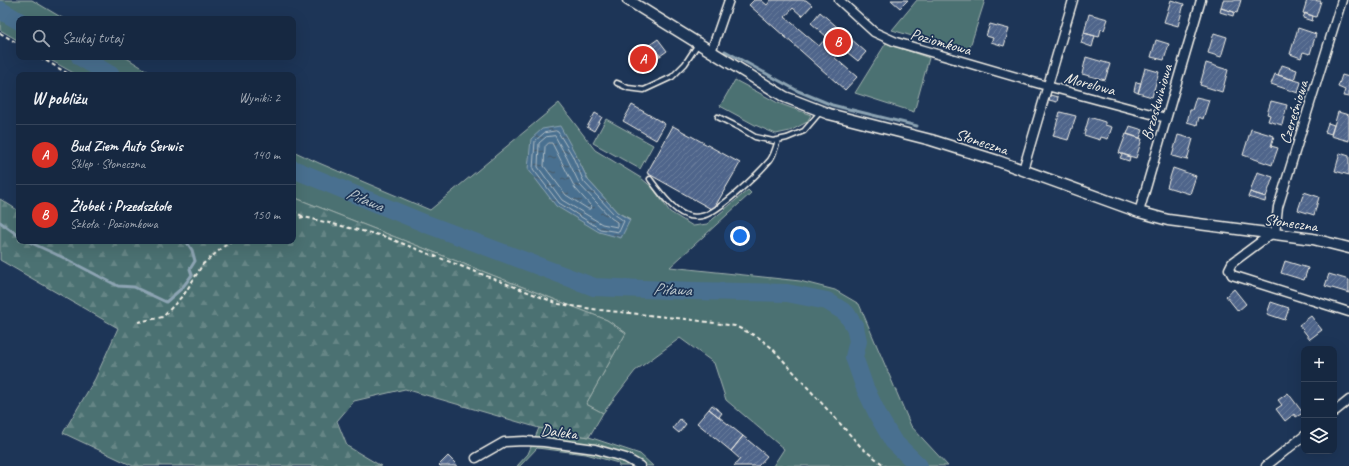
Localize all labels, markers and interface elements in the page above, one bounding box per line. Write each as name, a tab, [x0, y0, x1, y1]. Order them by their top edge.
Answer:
search box	[16, 16, 296, 60]
street label: Poziomkowa	[908, 24, 975, 61]
icon: search	[30, 27, 52, 49]
pin: B	[825, 27, 851, 57]
text: Szukaj tutaj	[62, 29, 123, 48]
pin: A	[630, 44, 656, 74]
street label: Brzoskwiniowa	[1137, 61, 1178, 142]
street label: Morelowa	[1062, 68, 1118, 101]
street label: Czereśniowa	[1275, 77, 1313, 146]
text: W pobliżu	[32, 88, 87, 109]
text: Wyniki: 2	[239, 90, 280, 106]
street label: Słoneczna	[953, 124, 1012, 160]
text: Bud Ziem Auto Serwis	[70, 137, 183, 156]
text: A	[42, 147, 48, 163]
text: 140 m	[252, 147, 280, 163]
text: Sklep · Słoneczna	[70, 156, 145, 172]
water label: Piława	[343, 183, 388, 217]
text: Żłobek i Przedszkole	[70, 197, 171, 216]
text: B	[42, 207, 48, 223]
text: 150 m	[252, 207, 280, 223]
street label: Słoneczna	[1263, 209, 1320, 237]
text: Szkoła · Poziomkowa	[70, 216, 158, 232]
your location	[730, 226, 750, 246]
water label: Piława	[653, 278, 693, 301]
map controls	[1301, 346, 1337, 454]
button: +	[1301, 346, 1337, 382]
button: −	[1301, 382, 1337, 418]
button: layers	[1301, 418, 1337, 454]
street label: Daleka	[540, 420, 580, 444]

